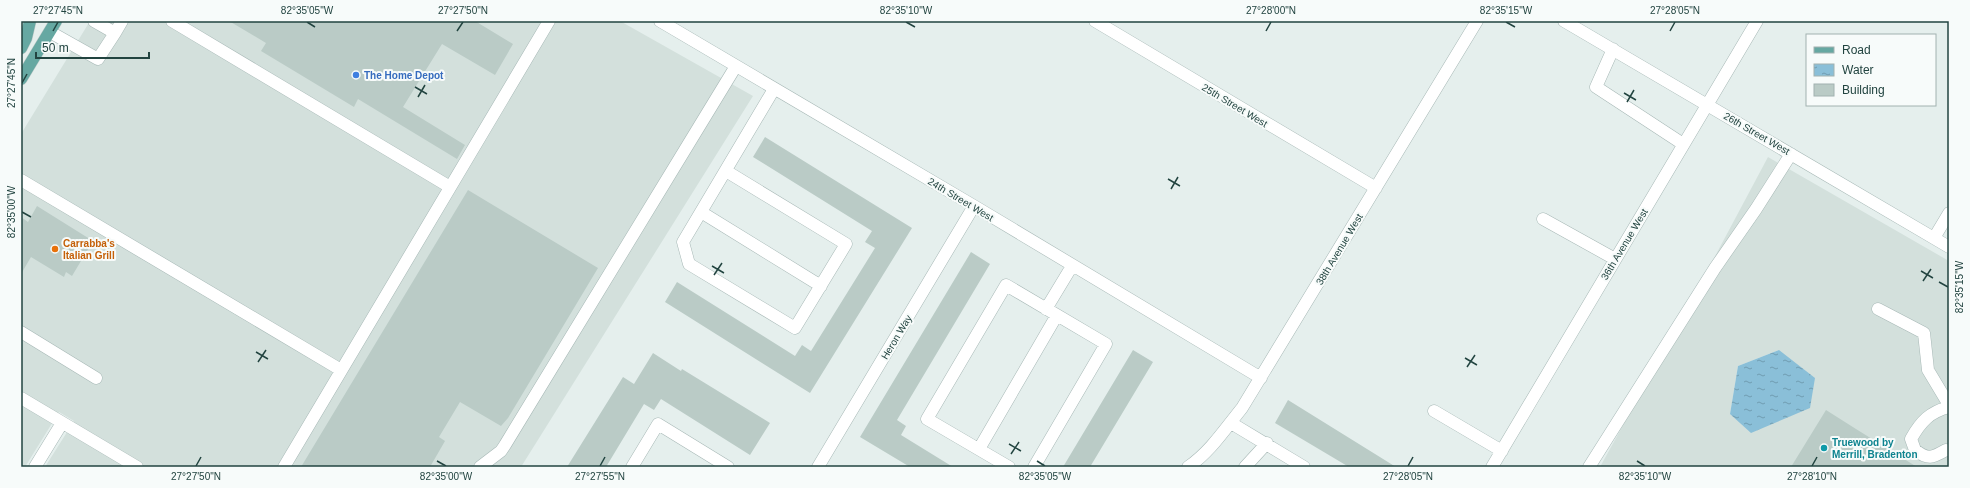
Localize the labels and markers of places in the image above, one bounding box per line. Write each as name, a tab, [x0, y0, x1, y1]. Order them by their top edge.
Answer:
marker: The Home Depot	[351, 70, 361, 80]
place label: The Home Depot	[364, 70, 444, 81]
place label: Carrabba's Italian Grill	[63, 238, 115, 261]
marker: Carrabba's Italian Grill	[50, 244, 60, 254]
place label: Truewood by Merrill, Bradenton	[1832, 437, 1918, 460]
marker: Truewood by Merrill, Bradenton	[1819, 443, 1829, 453]

